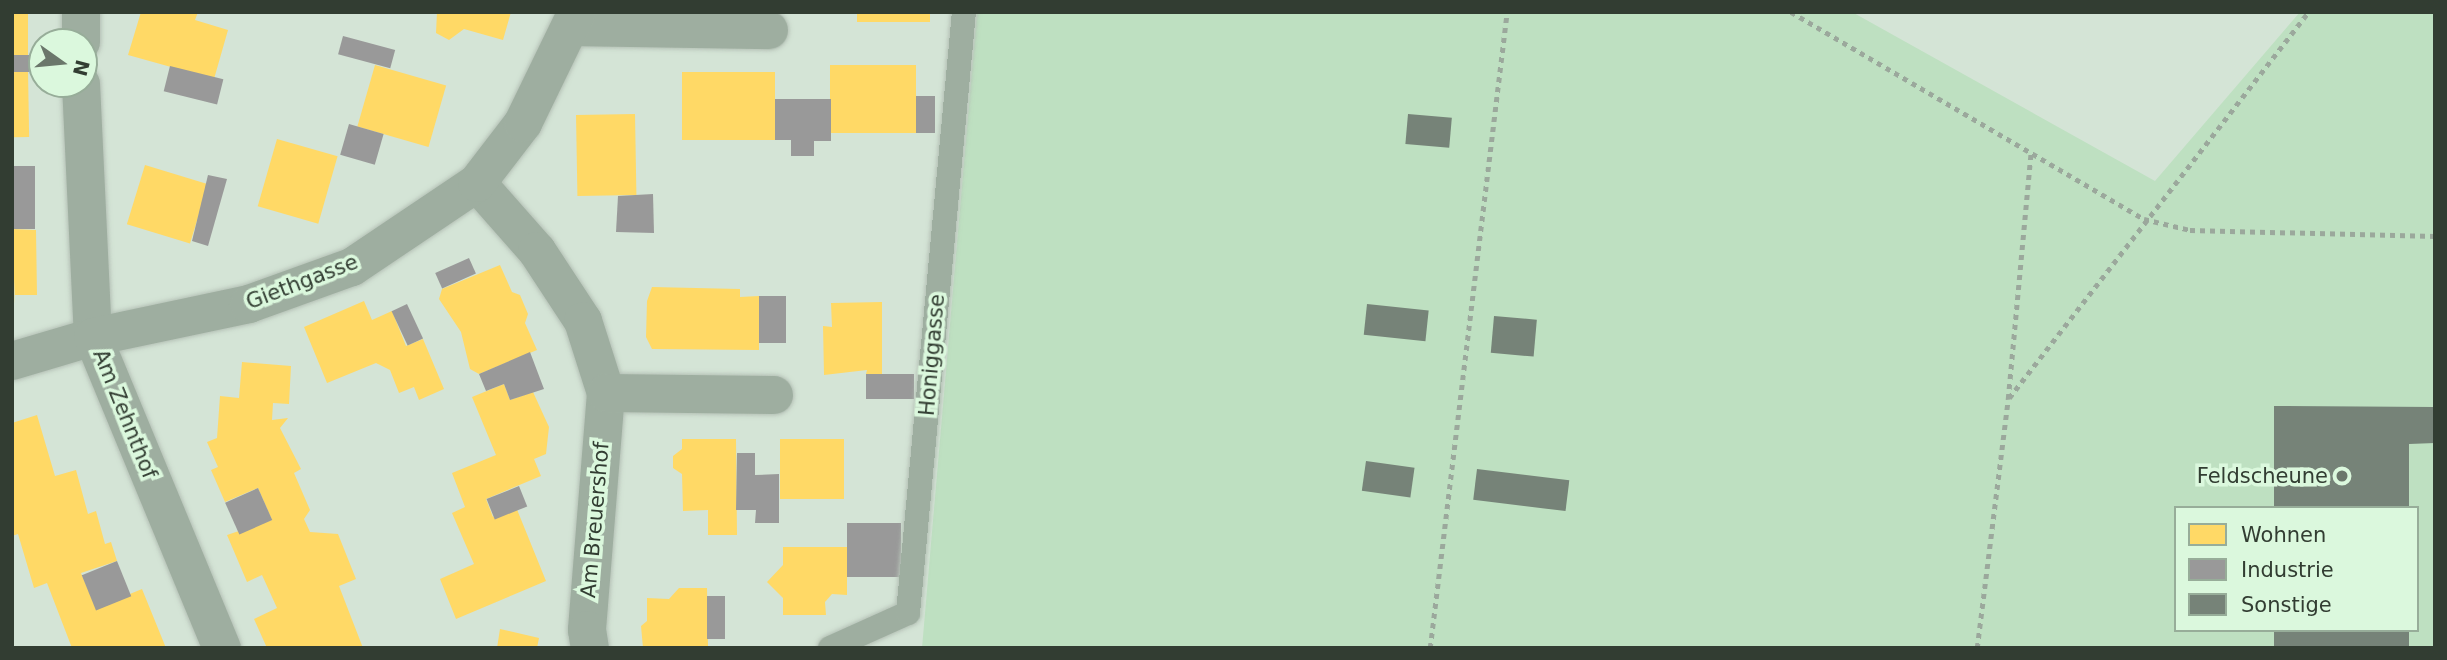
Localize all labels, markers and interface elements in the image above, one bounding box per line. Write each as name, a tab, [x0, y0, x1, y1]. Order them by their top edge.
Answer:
north arrow	[28, 28, 98, 98]
text: N	[69, 57, 94, 78]
street label: Giethgasse	[243, 249, 361, 315]
street label: Honiggasse	[914, 293, 950, 417]
street label: Am Zehnthof	[88, 346, 162, 482]
street label: Am Breuershof	[576, 441, 614, 599]
place label: Feldscheune	[2197, 463, 2328, 489]
marker: Feldscheune	[2334, 468, 2350, 484]
legend	[2174, 506, 2419, 632]
text: Wohnen	[2241, 523, 2326, 547]
text: Industrie	[2241, 558, 2334, 582]
text: Sonstige	[2241, 593, 2332, 617]

